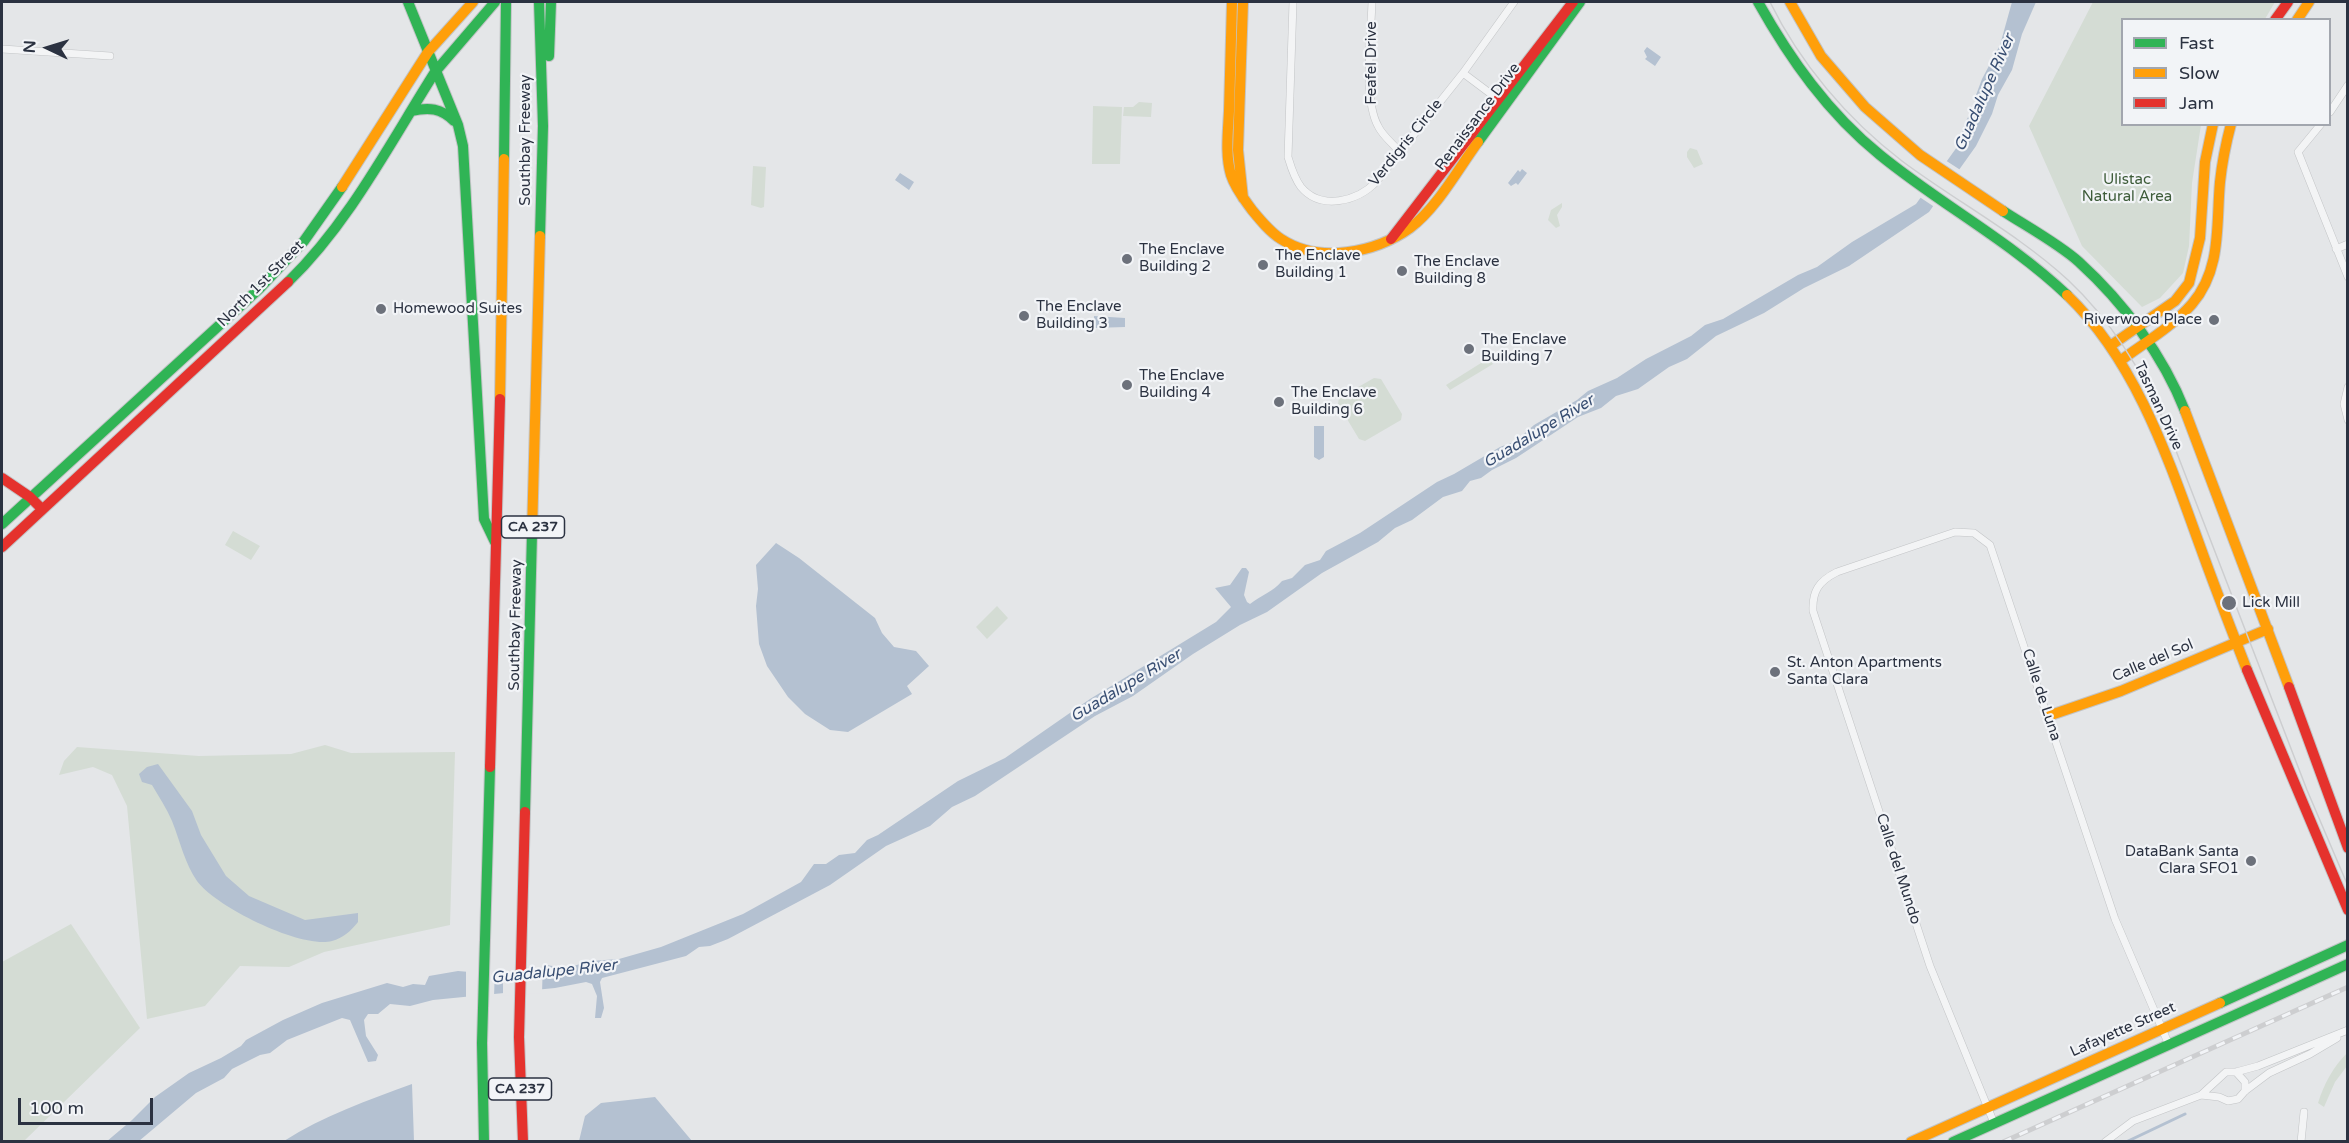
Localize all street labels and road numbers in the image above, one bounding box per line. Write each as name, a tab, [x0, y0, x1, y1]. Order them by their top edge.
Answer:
street label: Feafel Drive	[1363, 21, 1381, 105]
street label: Renaissance Drive	[1432, 60, 1524, 174]
street label: Southbay Freeway	[517, 74, 535, 206]
street label: Verdigris Circle	[1365, 96, 1447, 190]
street label: North 1st Street	[214, 237, 308, 331]
street label: Tasman Drive	[2130, 359, 2186, 453]
road number: CA 237	[502, 516, 564, 538]
street label: Southbay Freeway	[506, 559, 526, 691]
street label: Calle del Sol	[2110, 636, 2196, 686]
street label: Calle de Luna	[2018, 647, 2064, 743]
street label: Calle del Mundo	[1872, 811, 1924, 927]
street label: Lafayette Street	[2067, 999, 2179, 1061]
road number: CA 237	[488, 1078, 552, 1100]

